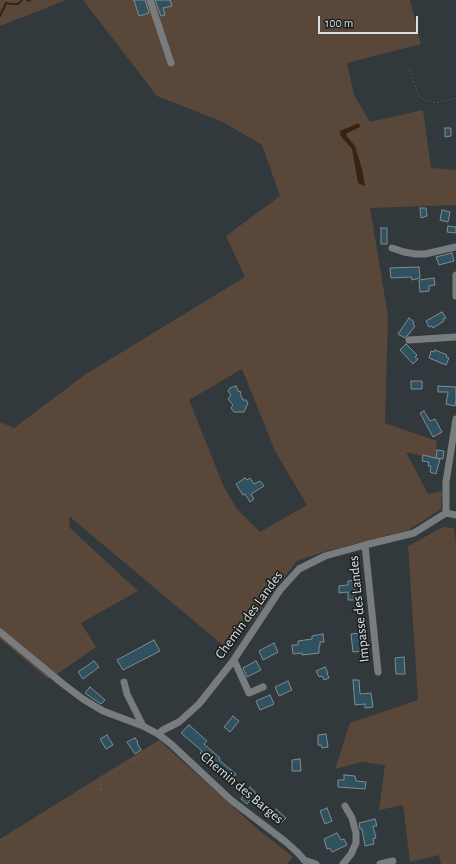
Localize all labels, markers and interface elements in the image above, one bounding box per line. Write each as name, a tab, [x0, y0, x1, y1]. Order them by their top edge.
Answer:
scale bar	[320, 8, 420, 34]
text: 100 m	[325, 17, 353, 29]
street label: Impasse des Landes	[345, 555, 373, 663]
street label: Chemin des Landes	[211, 568, 287, 662]
street label: Chemin des Barges	[197, 748, 287, 828]

